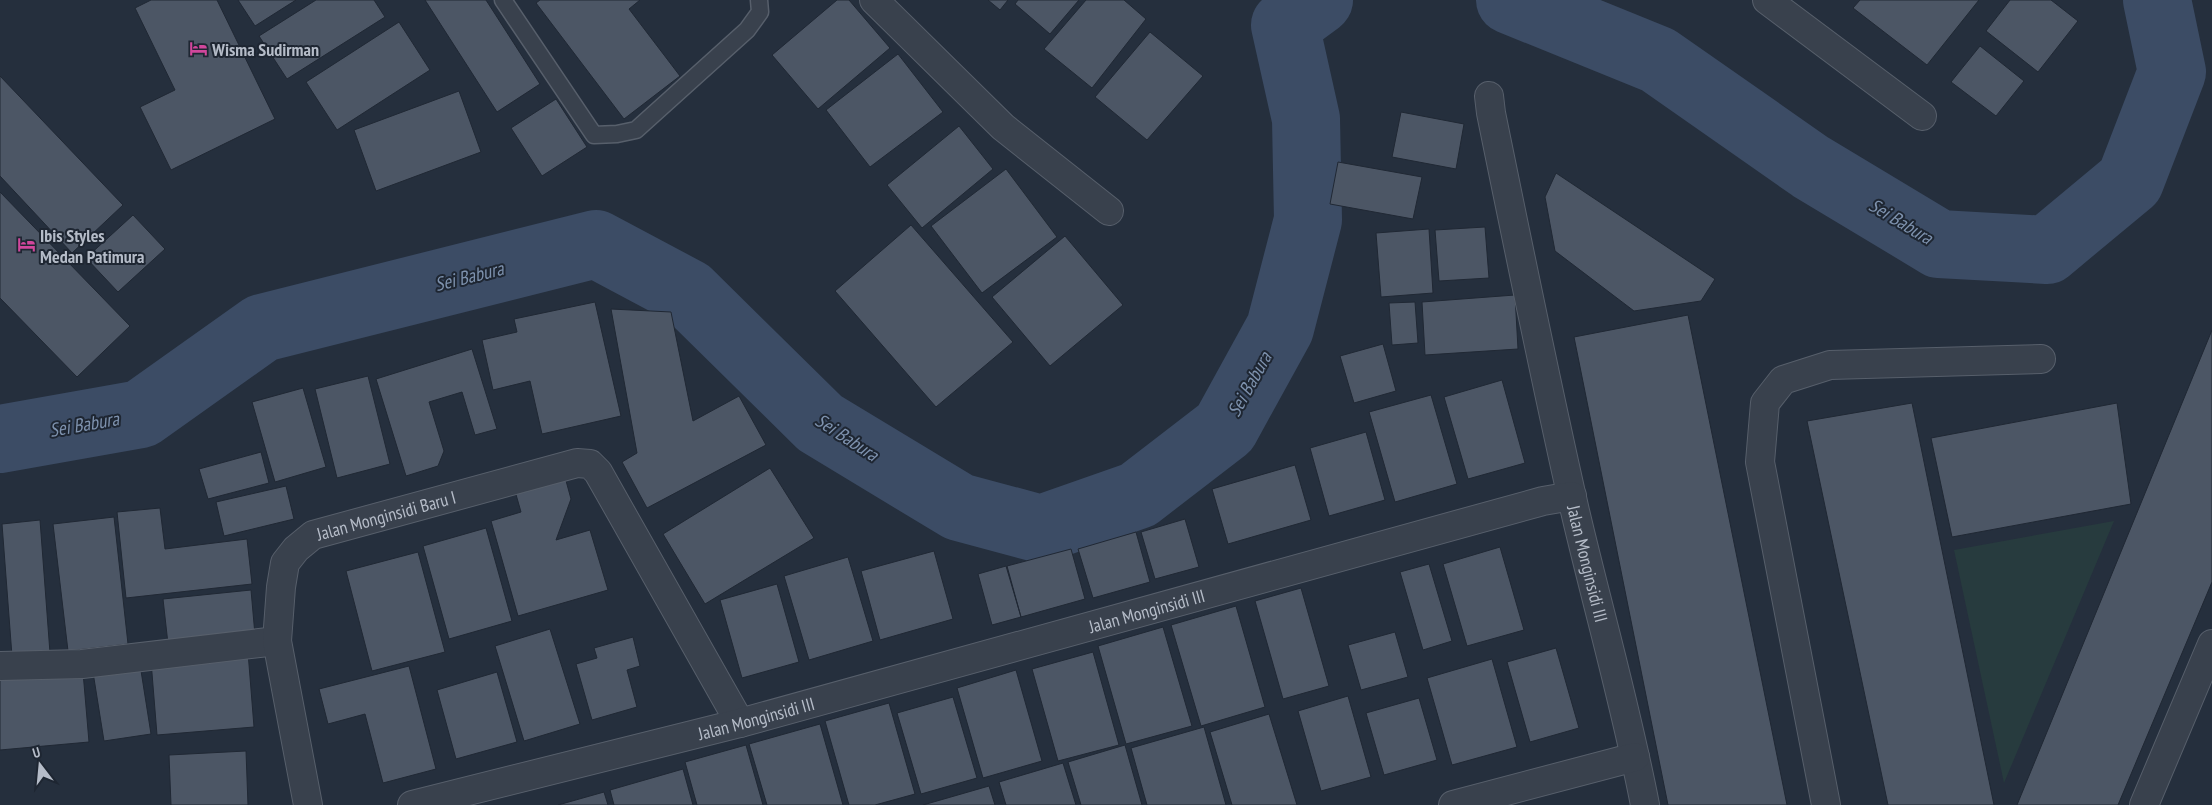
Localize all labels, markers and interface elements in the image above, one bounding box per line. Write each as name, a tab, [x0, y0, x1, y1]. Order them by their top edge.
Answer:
place label: Wisma Sudirman	[211, 38, 319, 61]
hotel icon: Wisma Sudirman	[188, 39, 208, 59]
water label: Sei Babura	[1865, 193, 1938, 250]
place label: Ibis Styles Medan Patimura	[40, 224, 144, 268]
hotel icon: Ibis Styles Medan Patimura	[16, 235, 36, 255]
water label: Sei Babura	[432, 256, 507, 296]
water label: Sei Babura	[1222, 346, 1277, 420]
water label: Sei Babura	[47, 406, 122, 442]
water label: Sei Babura	[811, 408, 884, 467]
street label: Jalan Monginsidi Baru I	[313, 485, 458, 545]
street label: Jalan Monginsidi III	[1562, 502, 1614, 624]
street label: Jalan Monginsidi III	[1085, 584, 1207, 638]
street label: Jalan Monginsidi III	[695, 691, 817, 745]
north arrow	[15, 740, 65, 790]
text: U	[30, 743, 42, 762]

